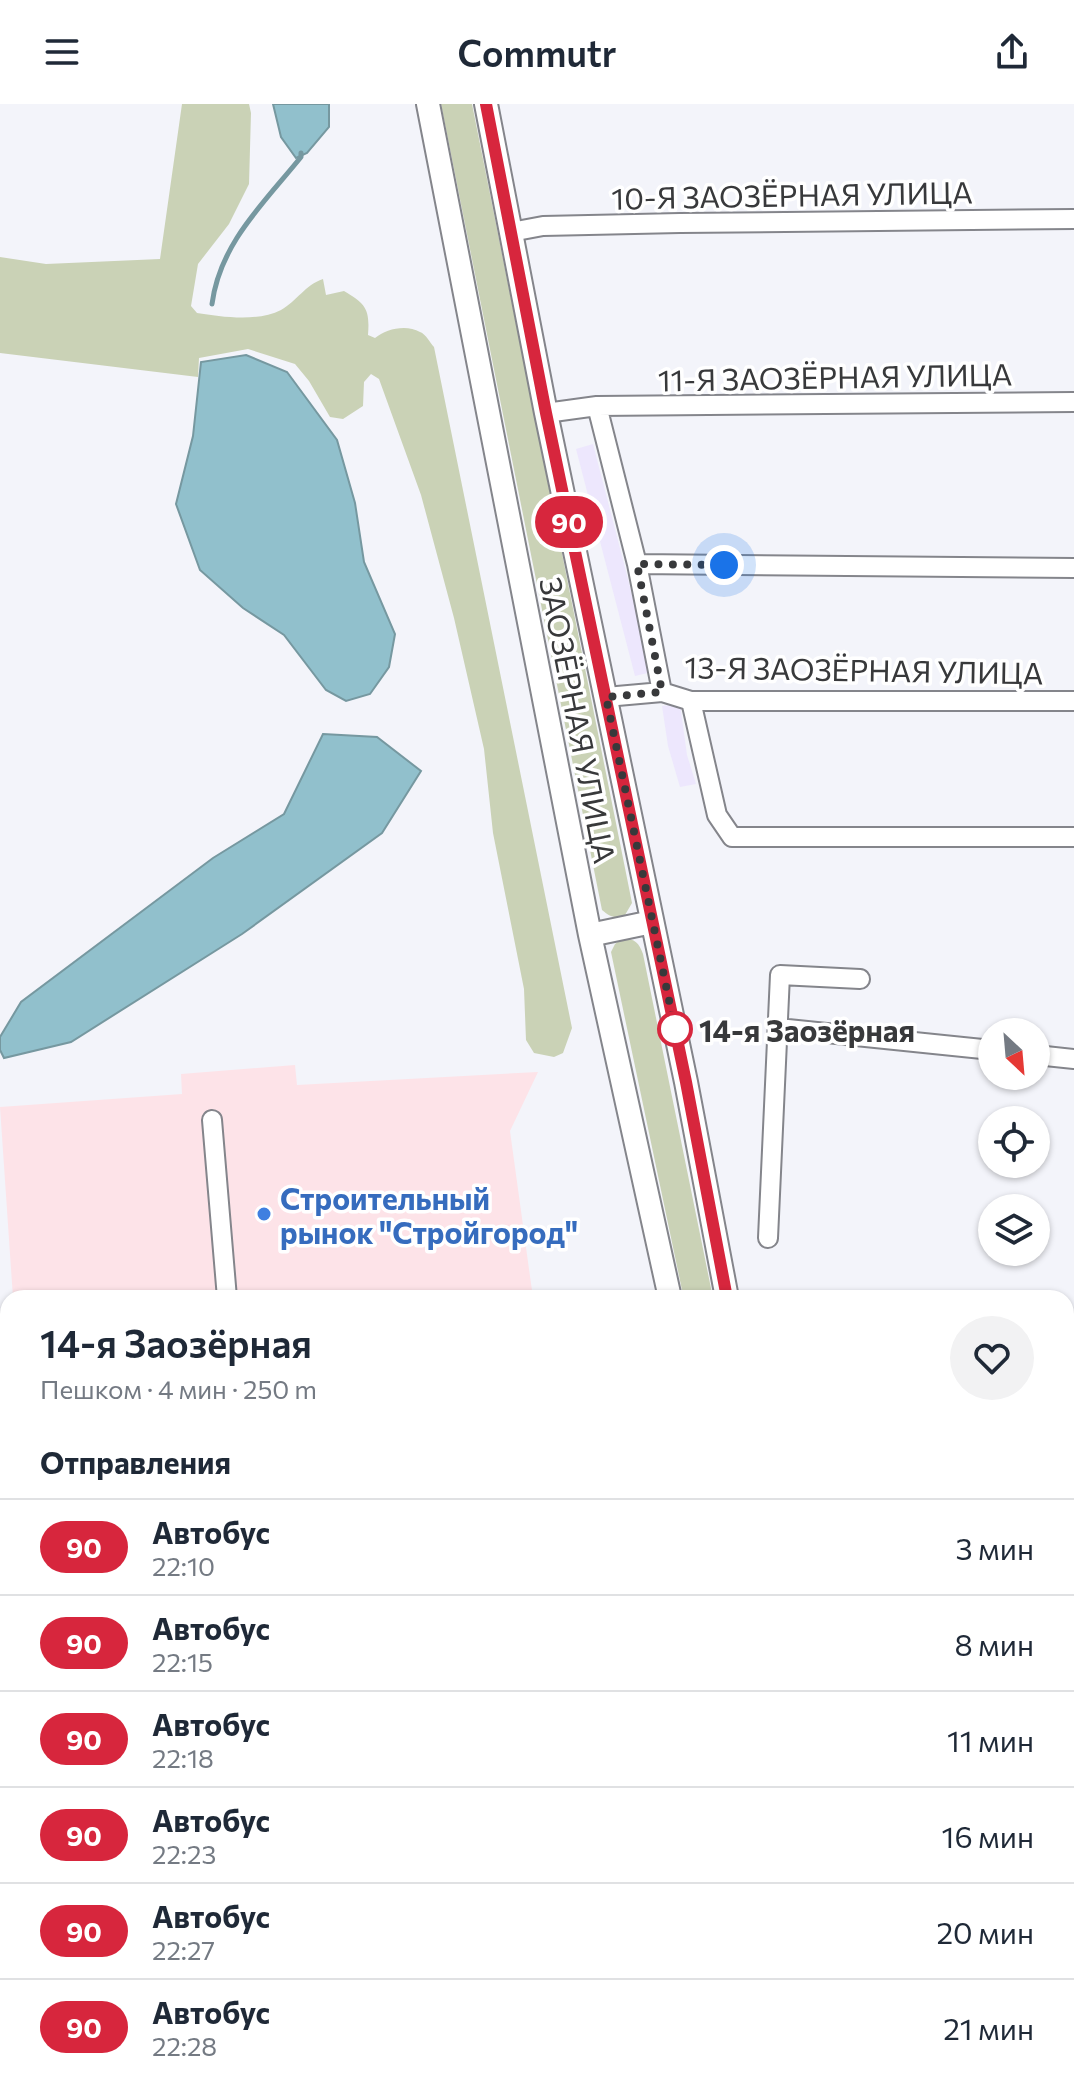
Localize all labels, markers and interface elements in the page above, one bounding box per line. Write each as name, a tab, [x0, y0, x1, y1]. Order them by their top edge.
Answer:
icon: menu	[40, 30, 84, 74]
text: Commutr	[457, 30, 617, 74]
icon: share	[990, 30, 1034, 74]
street label: 10-Я ЗАОЗЁРНАЯ УЛИЦА	[611, 172, 973, 216]
street label: 11-Я ЗАОЗЁРНАЯ УЛИЦА	[657, 354, 1013, 398]
line badge: 90	[533, 496, 605, 548]
text: 90	[551, 505, 587, 539]
your location	[704, 545, 744, 585]
street label: ЗАОЗЁРНАЯ УЛИЦА	[533, 574, 625, 866]
street label: 13-Я ЗАОЗЁРНАЯ УЛИЦА	[684, 647, 1044, 691]
place label: 14-я Заозёрная	[699, 1011, 915, 1048]
marker: 14-я Заозёрная	[658, 1012, 692, 1046]
north arrow	[978, 1018, 1050, 1090]
map controls	[978, 1018, 1050, 1266]
button: locate	[978, 1106, 1050, 1178]
place label: Строительный рынок "Стройгород"	[280, 1179, 578, 1250]
button: layers	[978, 1194, 1050, 1266]
marker: Строительный рынок "Стройгород"	[255, 1205, 273, 1223]
button: heart	[950, 1316, 1034, 1400]
text: 14-я Заозёрная	[40, 1319, 312, 1366]
text: Пешком · 4 мин · 250 m	[40, 1373, 317, 1404]
text: Отправления	[40, 1443, 231, 1480]
text: Автобус	[152, 1513, 270, 1550]
text: 3 мин	[955, 1529, 1034, 1566]
text: 90	[66, 1530, 102, 1564]
text: 22:10	[152, 1550, 215, 1581]
text: Автобус	[152, 1609, 270, 1646]
text: 8 мин	[954, 1625, 1034, 1662]
text: 90	[66, 1626, 102, 1660]
text: 22:15	[152, 1646, 213, 1677]
text: Автобус	[152, 1705, 270, 1742]
text: 11 мин	[947, 1721, 1034, 1758]
text: 90	[66, 1722, 102, 1756]
text: 22:18	[152, 1742, 214, 1773]
text: Автобус	[152, 1801, 270, 1838]
text: 16 мин	[942, 1817, 1034, 1854]
text: 90	[66, 1818, 102, 1852]
text: 22:23	[152, 1838, 216, 1869]
text: Автобус	[152, 1897, 270, 1934]
text: 20 мин	[936, 1913, 1034, 1950]
text: 90	[66, 1914, 102, 1948]
text: 22:27	[152, 1934, 215, 1965]
text: Автобус	[152, 1993, 270, 2030]
text: 21 мин	[943, 2009, 1034, 2046]
text: 90	[66, 2010, 102, 2044]
text: 22:28	[152, 2030, 217, 2061]

